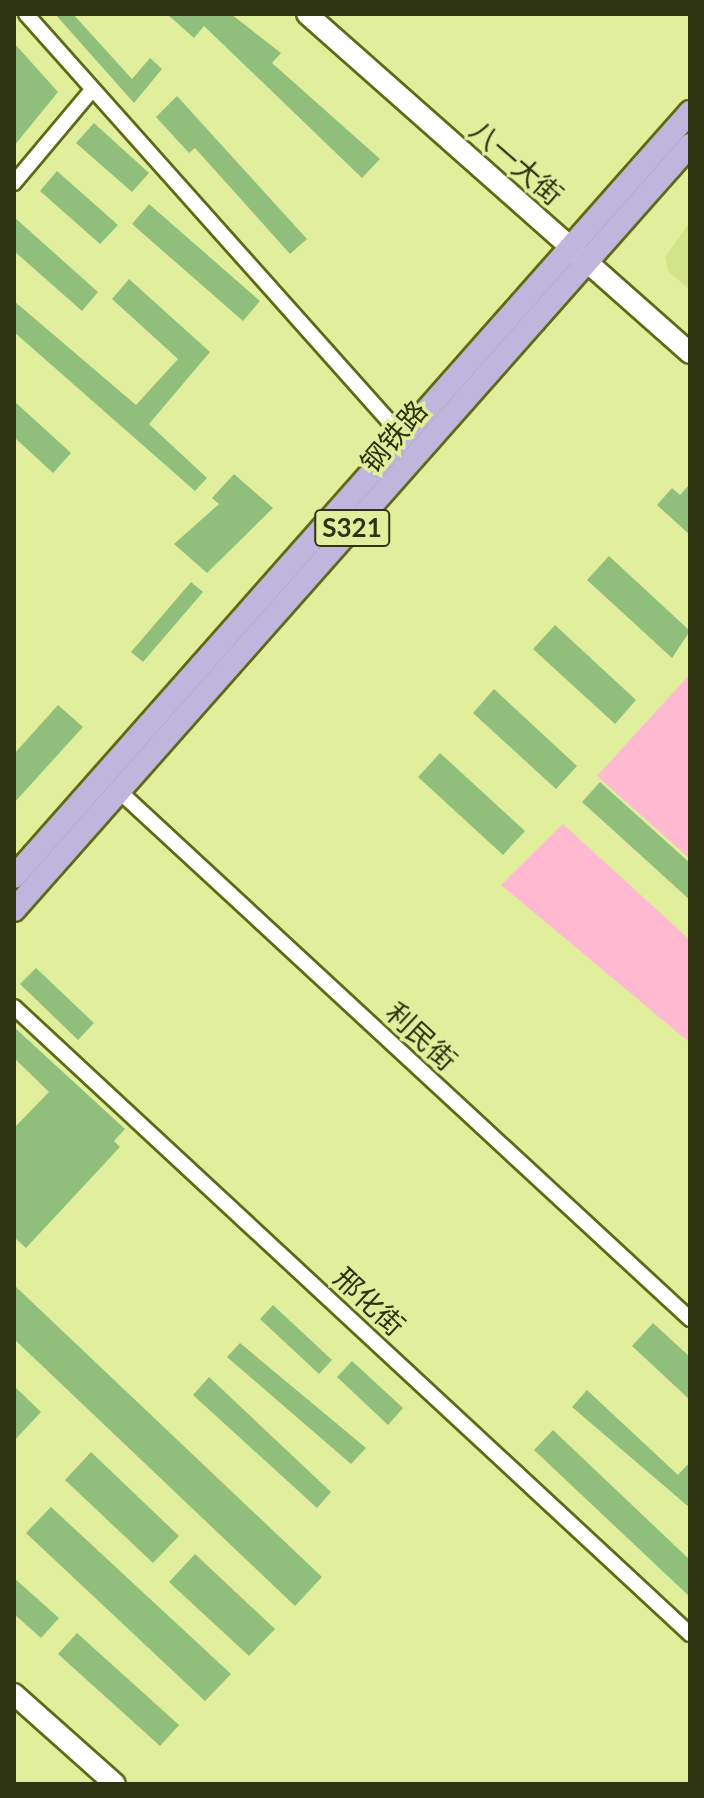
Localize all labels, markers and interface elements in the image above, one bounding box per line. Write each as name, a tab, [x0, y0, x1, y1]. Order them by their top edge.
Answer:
street label: 八一大街	[464, 113, 570, 211]
street label: 钢铁路	[353, 393, 433, 479]
road number: S321	[314, 506, 390, 550]
street label: 利民街	[380, 995, 464, 1077]
street label: 邢化街	[328, 1260, 412, 1342]

